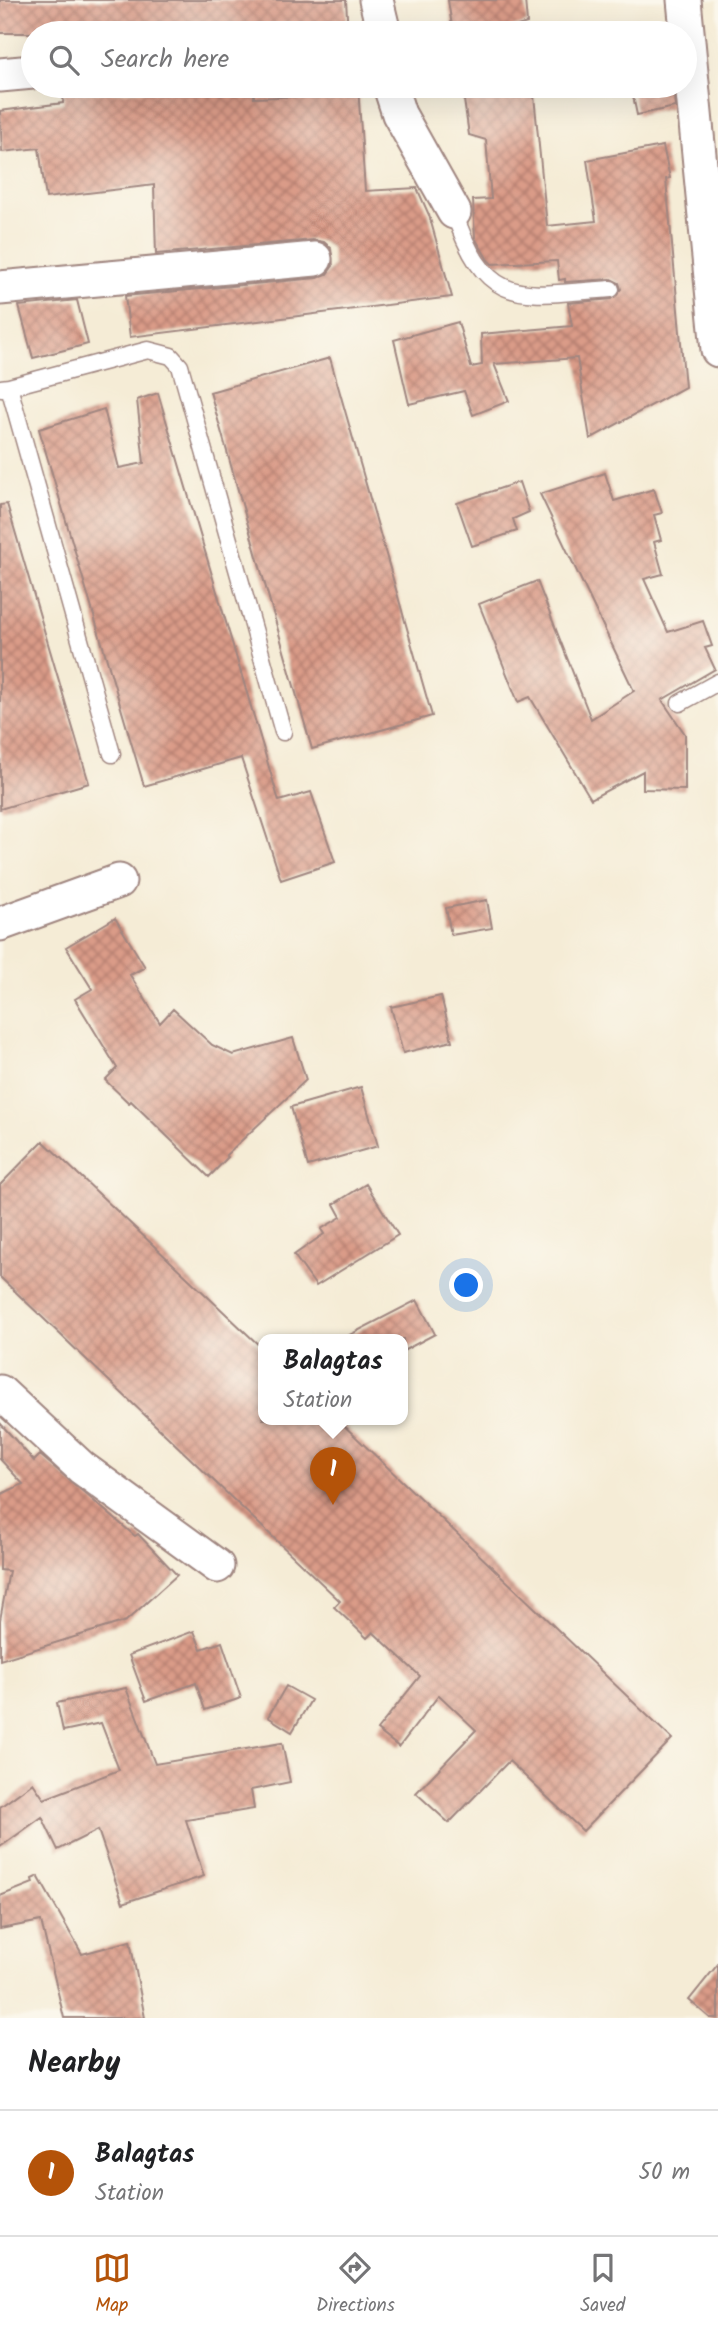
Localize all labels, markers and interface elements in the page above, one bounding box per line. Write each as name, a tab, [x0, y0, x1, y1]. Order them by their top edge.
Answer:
search box	[21, 21, 697, 98]
text: Search here	[101, 39, 229, 81]
icon: search	[45, 41, 83, 79]
your location	[449, 1268, 483, 1302]
popup	[258, 1334, 408, 1425]
text: Balagtas	[283, 1341, 383, 1383]
text: Station	[283, 1383, 352, 1419]
pin: 1	[310, 1447, 356, 1505]
text: Nearby	[28, 2040, 120, 2088]
text: Balagtas	[95, 2134, 194, 2176]
text: 1	[48, 2155, 54, 2191]
text: 50 m	[639, 2155, 690, 2191]
text: Station	[95, 2176, 164, 2212]
tab: Map	[93, 2249, 131, 2321]
tab: Directions	[316, 2249, 395, 2321]
tab: Saved	[580, 2249, 625, 2321]

